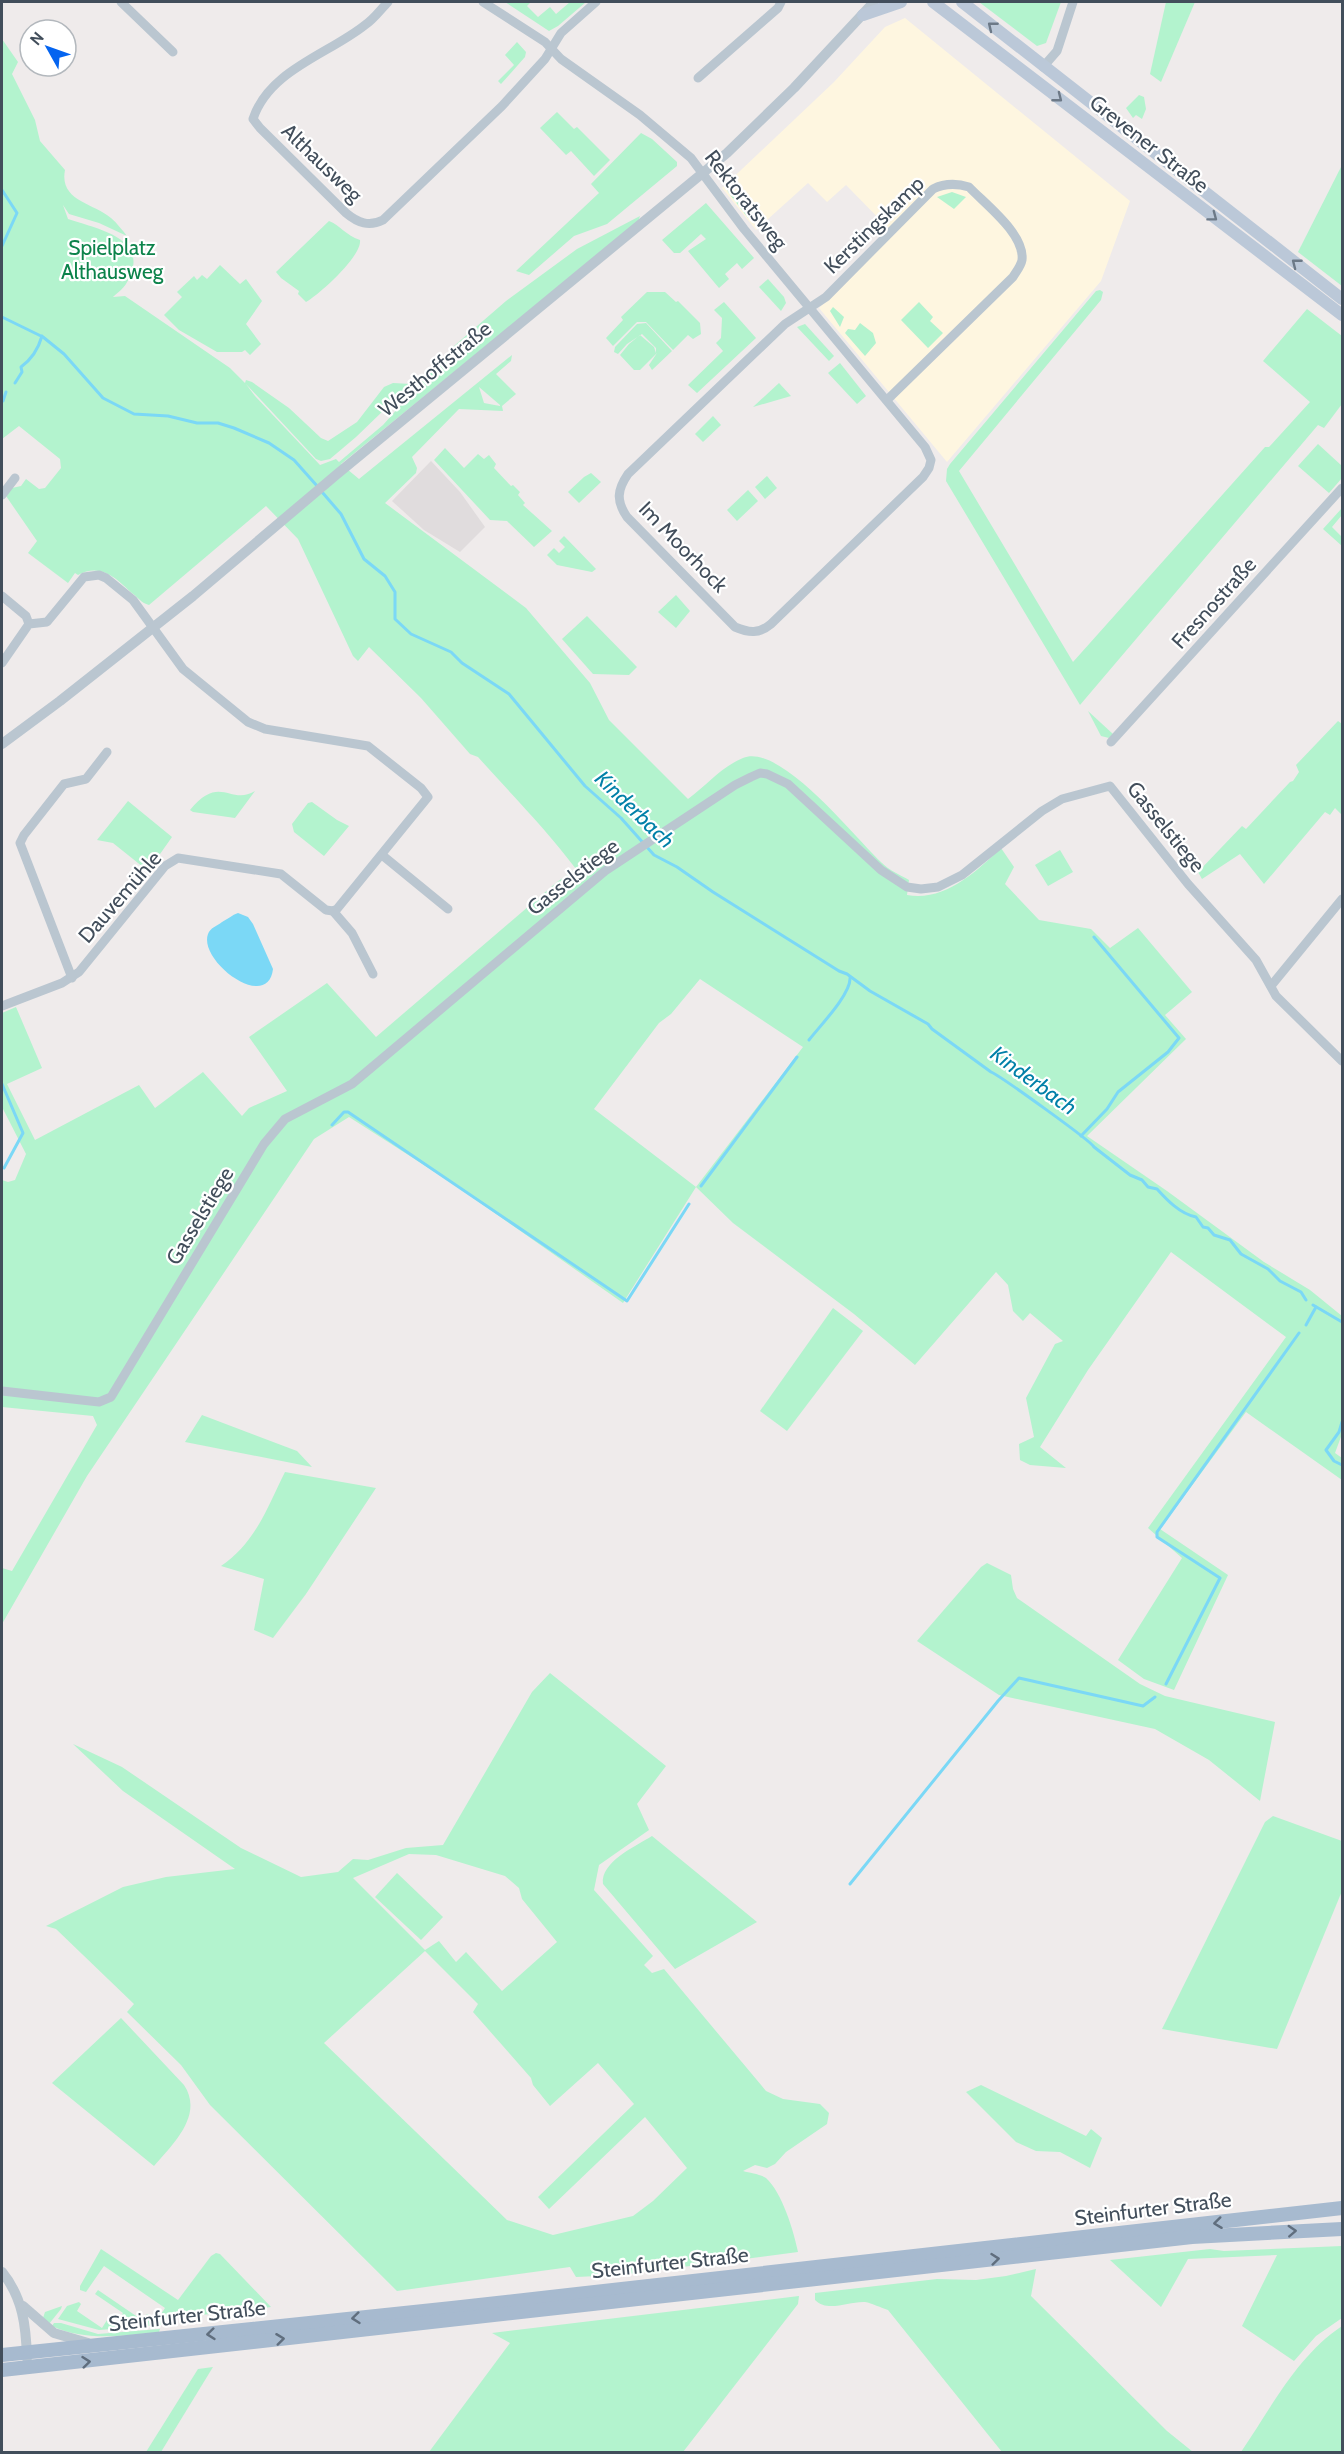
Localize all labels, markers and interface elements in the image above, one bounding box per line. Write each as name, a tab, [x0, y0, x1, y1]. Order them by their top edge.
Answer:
north arrow	[18, 18, 78, 78]
one-way arrow	[988, 22, 999, 33]
text: N	[26, 28, 48, 49]
street label: Grevener Straße	[1085, 89, 1214, 198]
one-way arrow	[1051, 91, 1062, 102]
street label: Althausweg	[277, 118, 368, 208]
street label: Rektoratsweg	[700, 145, 793, 255]
street label: Kerstingskamp	[819, 171, 929, 278]
one-way arrow	[1206, 210, 1217, 221]
park label: Spielplatz Althausweg	[61, 235, 164, 284]
one-way arrow	[1292, 260, 1303, 271]
street label: Westhoffstraße	[373, 316, 496, 422]
street label: Im Moorhock	[634, 496, 733, 598]
street label: Fresnostraße	[1166, 552, 1261, 653]
water label: Kinderbach	[589, 765, 680, 854]
street label: Gasselstiege	[1122, 776, 1211, 877]
street label: Gasselstiege	[522, 833, 624, 920]
street label: Dauvemühle	[73, 845, 166, 948]
water label: Kinderbach	[985, 1040, 1082, 1121]
street label: Gasselstiege	[161, 1162, 239, 1269]
street label: Steinfurter Straße	[1073, 2186, 1233, 2231]
one-way arrow	[1213, 2216, 1223, 2228]
one-way arrow	[1287, 2225, 1296, 2238]
street label: Steinfurter Straße	[590, 2242, 750, 2283]
one-way arrow	[991, 2253, 1000, 2266]
street label: Steinfurter Straße	[107, 2295, 267, 2336]
one-way arrow	[352, 2312, 361, 2324]
one-way arrow	[206, 2327, 215, 2340]
one-way arrow	[275, 2333, 284, 2346]
one-way arrow	[81, 2356, 90, 2369]

